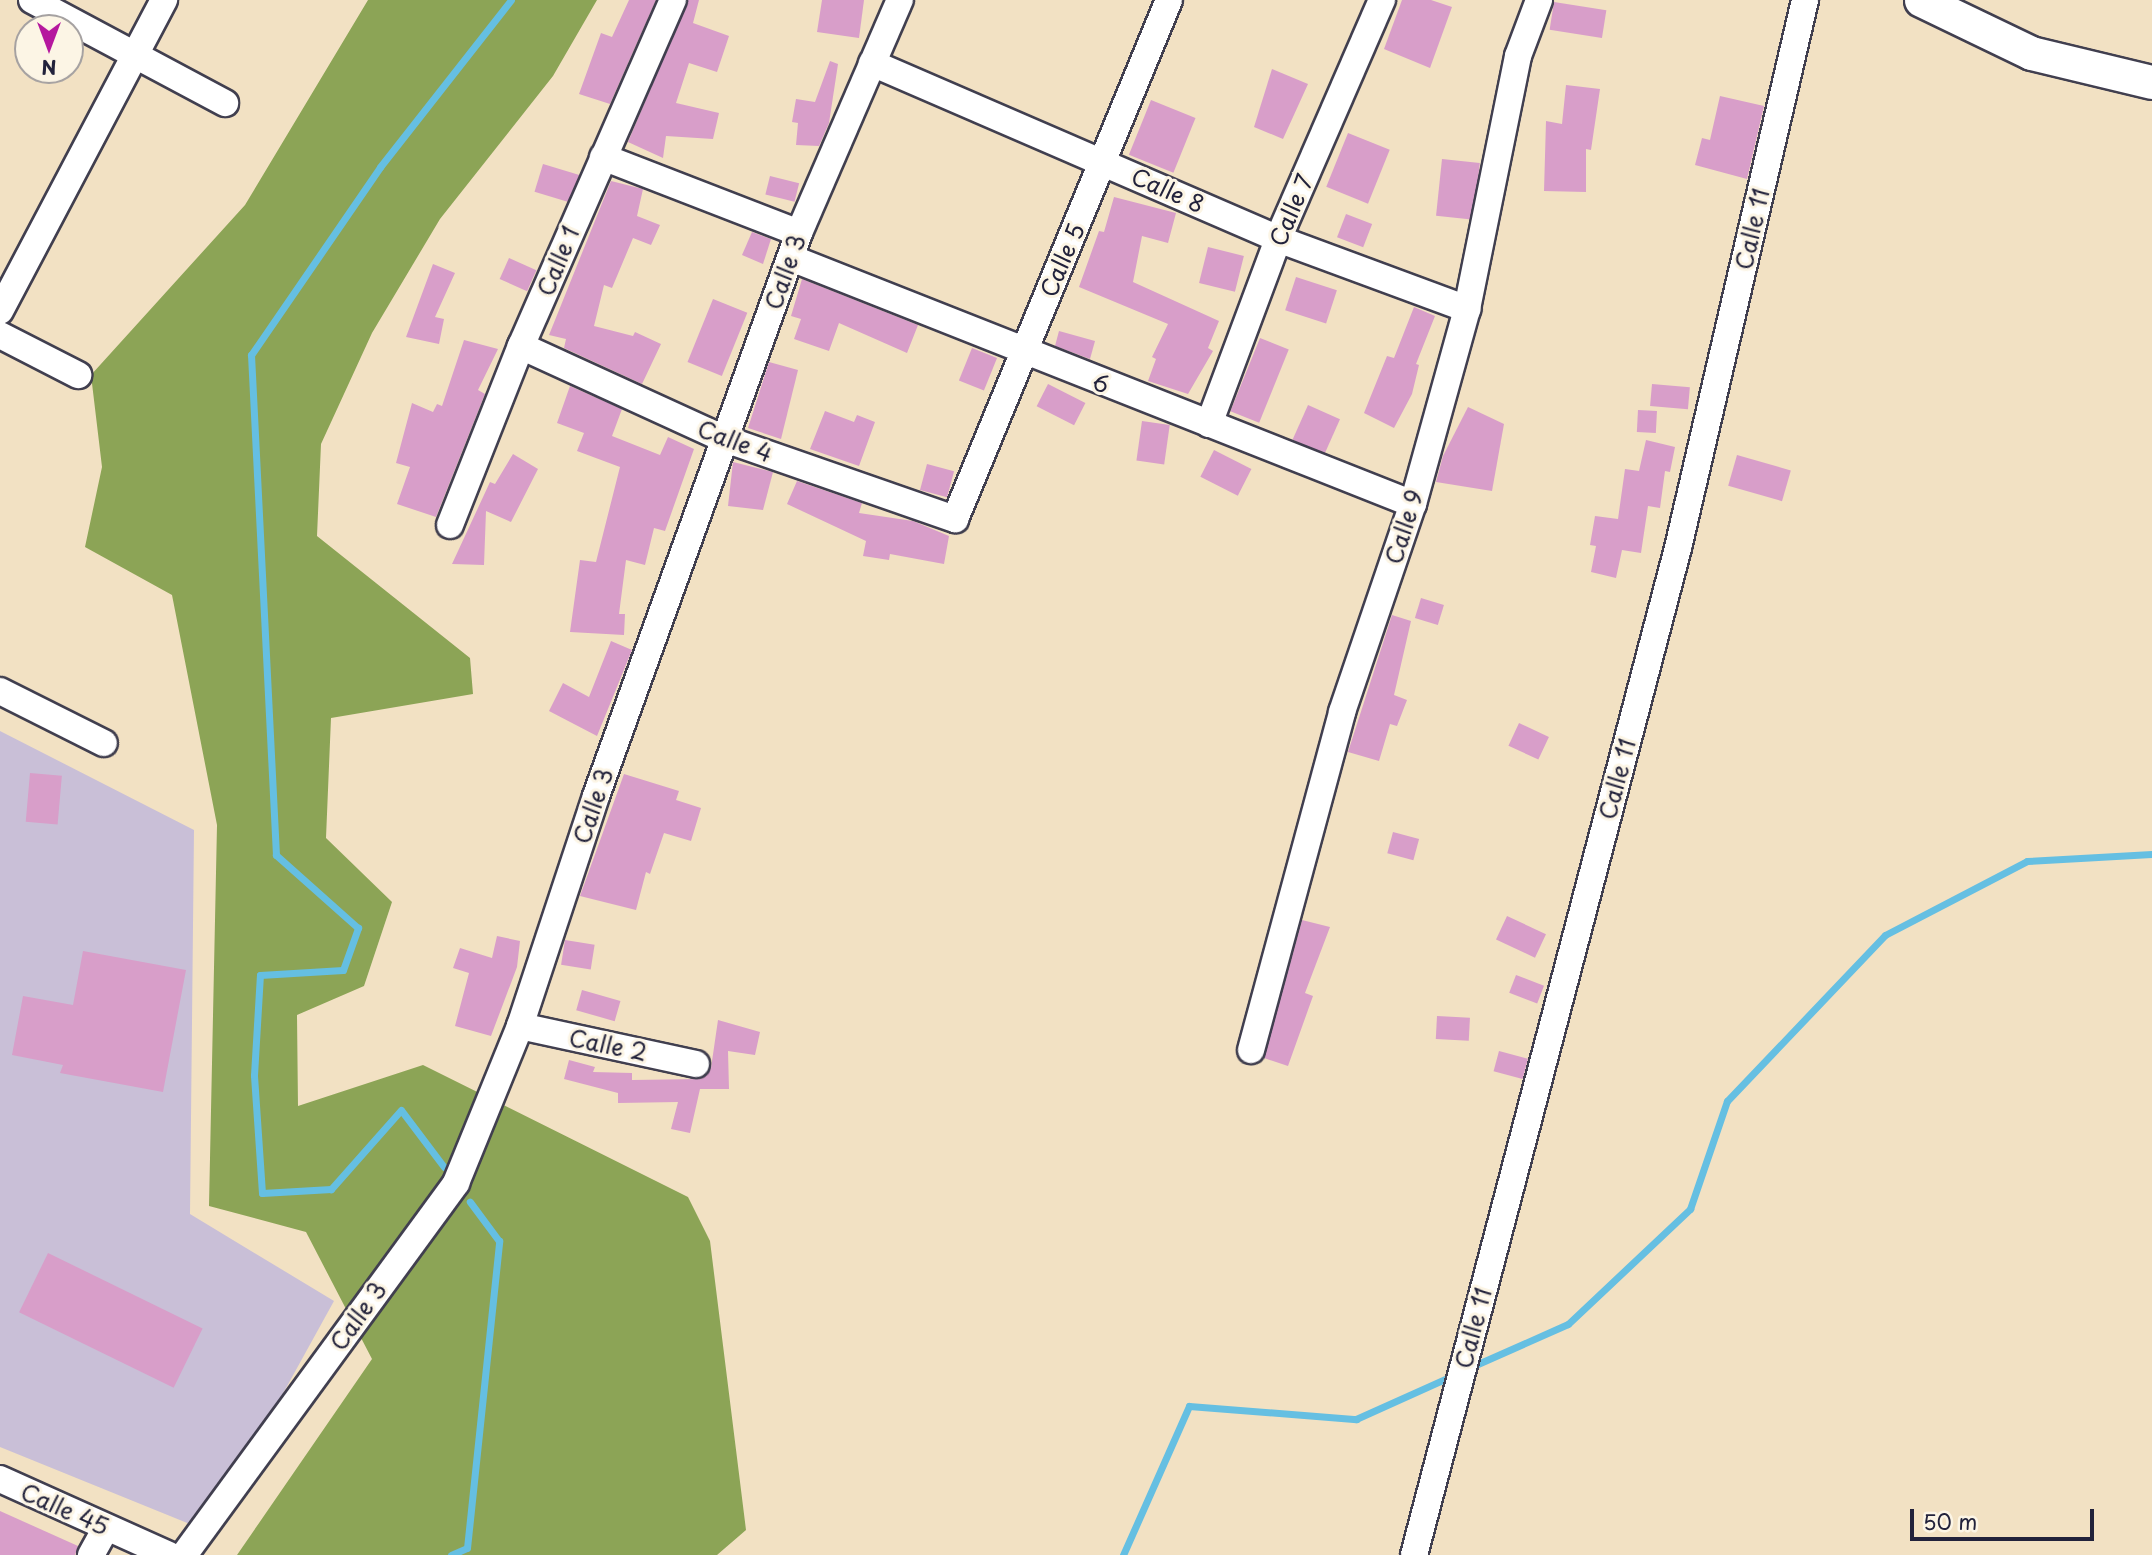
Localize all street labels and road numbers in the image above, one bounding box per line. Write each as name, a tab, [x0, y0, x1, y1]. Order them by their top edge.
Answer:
street label: Calle 8	[1127, 162, 1209, 218]
street label: Calle 7	[1263, 169, 1319, 251]
street label: Calle 11	[1729, 186, 1775, 272]
street label: Calle 5	[1034, 219, 1090, 301]
street label: Calle 1	[531, 222, 585, 300]
street label: Calle 3	[759, 230, 811, 314]
street label: 6	[1089, 367, 1113, 399]
street label: Calle 4	[693, 414, 777, 468]
street label: Calle 9	[1379, 486, 1429, 568]
street label: Calle 11	[1593, 735, 1641, 823]
street label: Calle 3	[567, 764, 619, 848]
street label: Calle 2	[566, 1023, 650, 1067]
street label: Calle 3	[324, 1276, 392, 1356]
street label: Calle 11	[1449, 1284, 1497, 1372]
street label: Calle 45	[17, 1478, 113, 1540]

